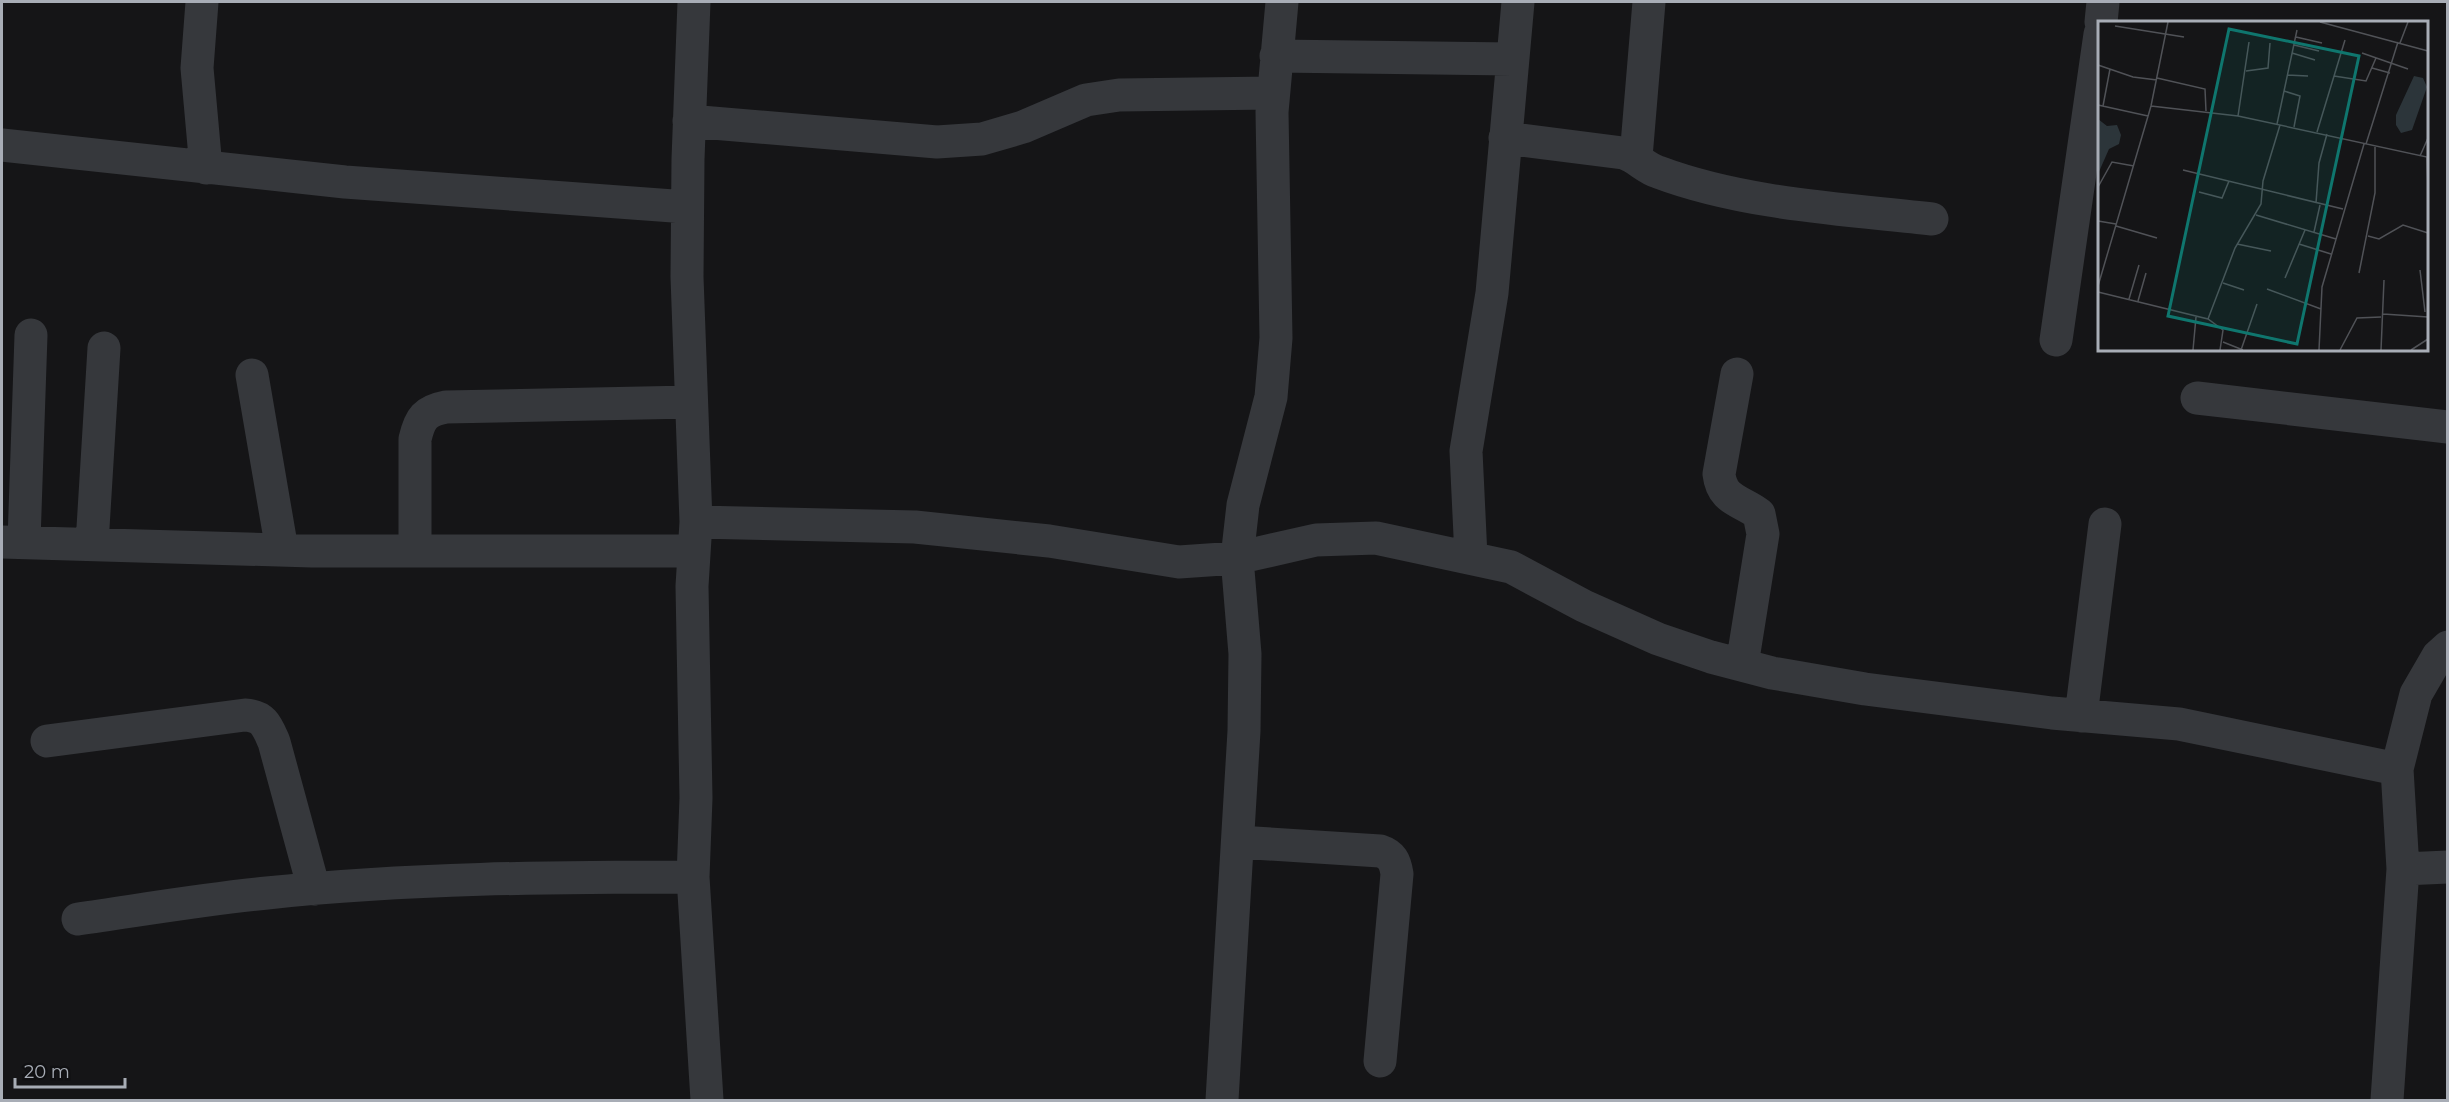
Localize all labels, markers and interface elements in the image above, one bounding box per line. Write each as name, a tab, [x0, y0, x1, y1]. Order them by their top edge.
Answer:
inset map	[2098, 21, 2428, 351]
scale bar	[15, 1051, 124, 1089]
text: 20 m	[24, 1061, 70, 1083]

